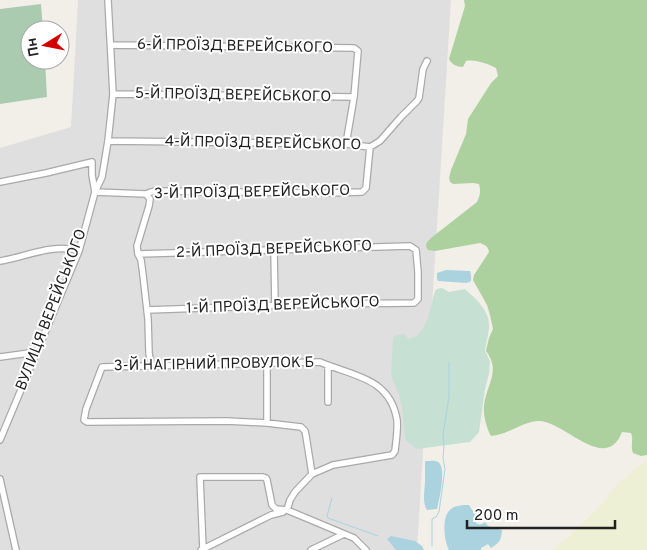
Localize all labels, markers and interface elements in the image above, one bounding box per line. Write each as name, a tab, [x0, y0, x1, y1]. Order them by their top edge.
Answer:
north arrow	[20, 20, 70, 70]
street label: 6-Й ПРОЇЗД ВЕРЕЙСЬКОГО	[137, 34, 333, 58]
text: Пн	[24, 36, 44, 58]
street label: 5-Й ПРОЇЗД ВЕРЕЙСЬКОГО	[135, 83, 331, 107]
street label: 4-Й ПРОЇЗД ВЕРЕЙСЬКОГО	[165, 131, 361, 155]
street label: 3-Й ПРОЇЗД ВЕРЕЙСЬКОГО	[154, 180, 350, 204]
street label: ВУЛИЦЯ ВЕРЕЙСЬКОГО	[11, 226, 92, 393]
street label: 2-Й ПРОЇЗД ВЕРЕЙСЬКОГО	[175, 235, 372, 263]
street label: 1-Й ПРОЇЗД ВЕРЕЙСЬКОГО	[186, 291, 380, 319]
street label: 3-Й НАГІРНИЙ ПРОВУЛОК Б	[114, 352, 314, 376]
scale bar	[467, 498, 614, 530]
text: 200 m	[474, 507, 519, 526]

